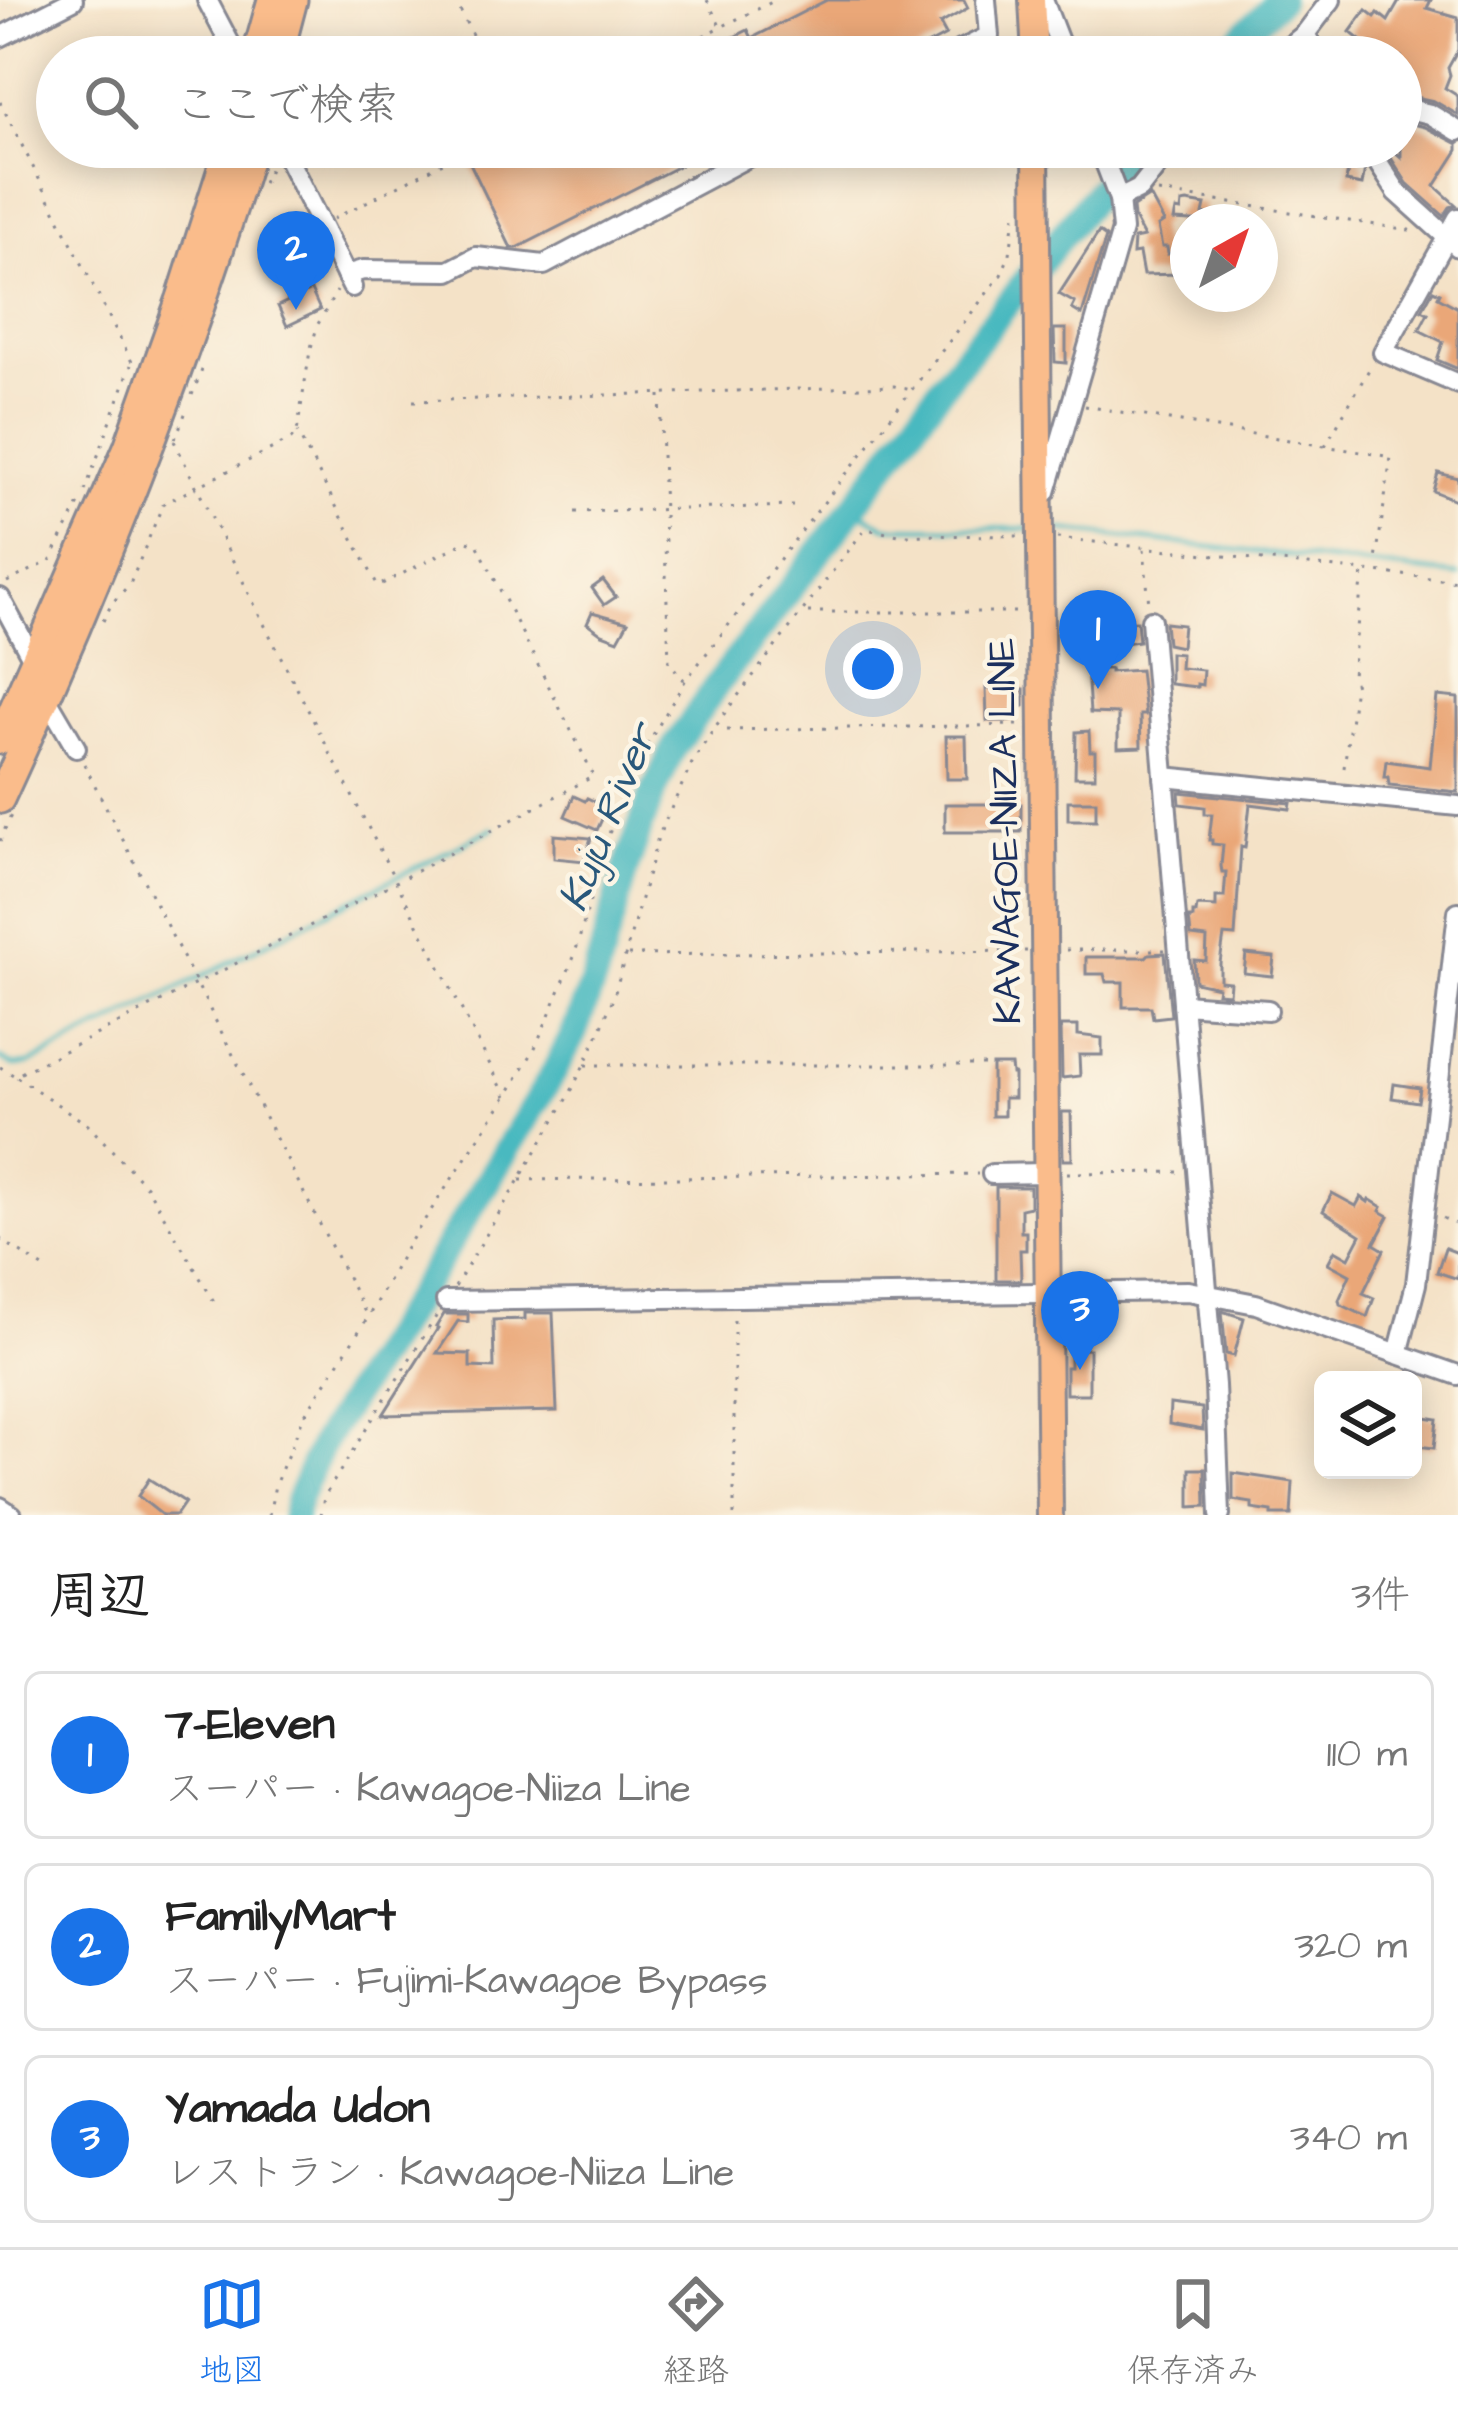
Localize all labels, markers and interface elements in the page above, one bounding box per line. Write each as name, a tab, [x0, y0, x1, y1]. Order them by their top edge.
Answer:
search box	[36, 36, 1422, 168]
icon: search	[78, 69, 144, 135]
text: ここで検索	[174, 75, 399, 137]
north arrow	[1170, 204, 1278, 312]
pin: 2	[257, 211, 335, 310]
pin: 1	[1059, 590, 1137, 689]
street label: KAWAGOE-NIIZA LINE	[976, 637, 1036, 1025]
your location	[843, 639, 903, 699]
water label: Kuju River	[545, 713, 674, 920]
pin: 3	[1041, 1271, 1119, 1370]
map controls	[1314, 1371, 1422, 1479]
button: layers	[1314, 1371, 1422, 1479]
text: 周辺	[48, 1562, 150, 1633]
text: 3件	[1351, 1570, 1410, 1624]
text: 7-Eleven	[165, 1694, 335, 1756]
text: 1	[88, 1728, 93, 1782]
text: 110 m	[1326, 1728, 1407, 1782]
text: スーパー · Kawagoe-Niiza Line	[165, 1763, 691, 1817]
text: FamilyMart	[165, 1886, 396, 1948]
text: 2	[79, 1920, 101, 1974]
text: 320 m	[1294, 1920, 1407, 1974]
text: スーパー · Fujimi-Kawagoe Bypass	[165, 1955, 768, 2009]
text: Yamada Udon	[165, 2078, 430, 2140]
text: 3	[80, 2112, 100, 2166]
text: 340 m	[1290, 2112, 1407, 2166]
text: レストラン · Kawagoe-Niiza Line	[165, 2147, 734, 2201]
tab: 地図	[199, 2271, 265, 2394]
tab: 経路	[663, 2271, 729, 2394]
tab: 保存済み	[1127, 2271, 1259, 2394]

